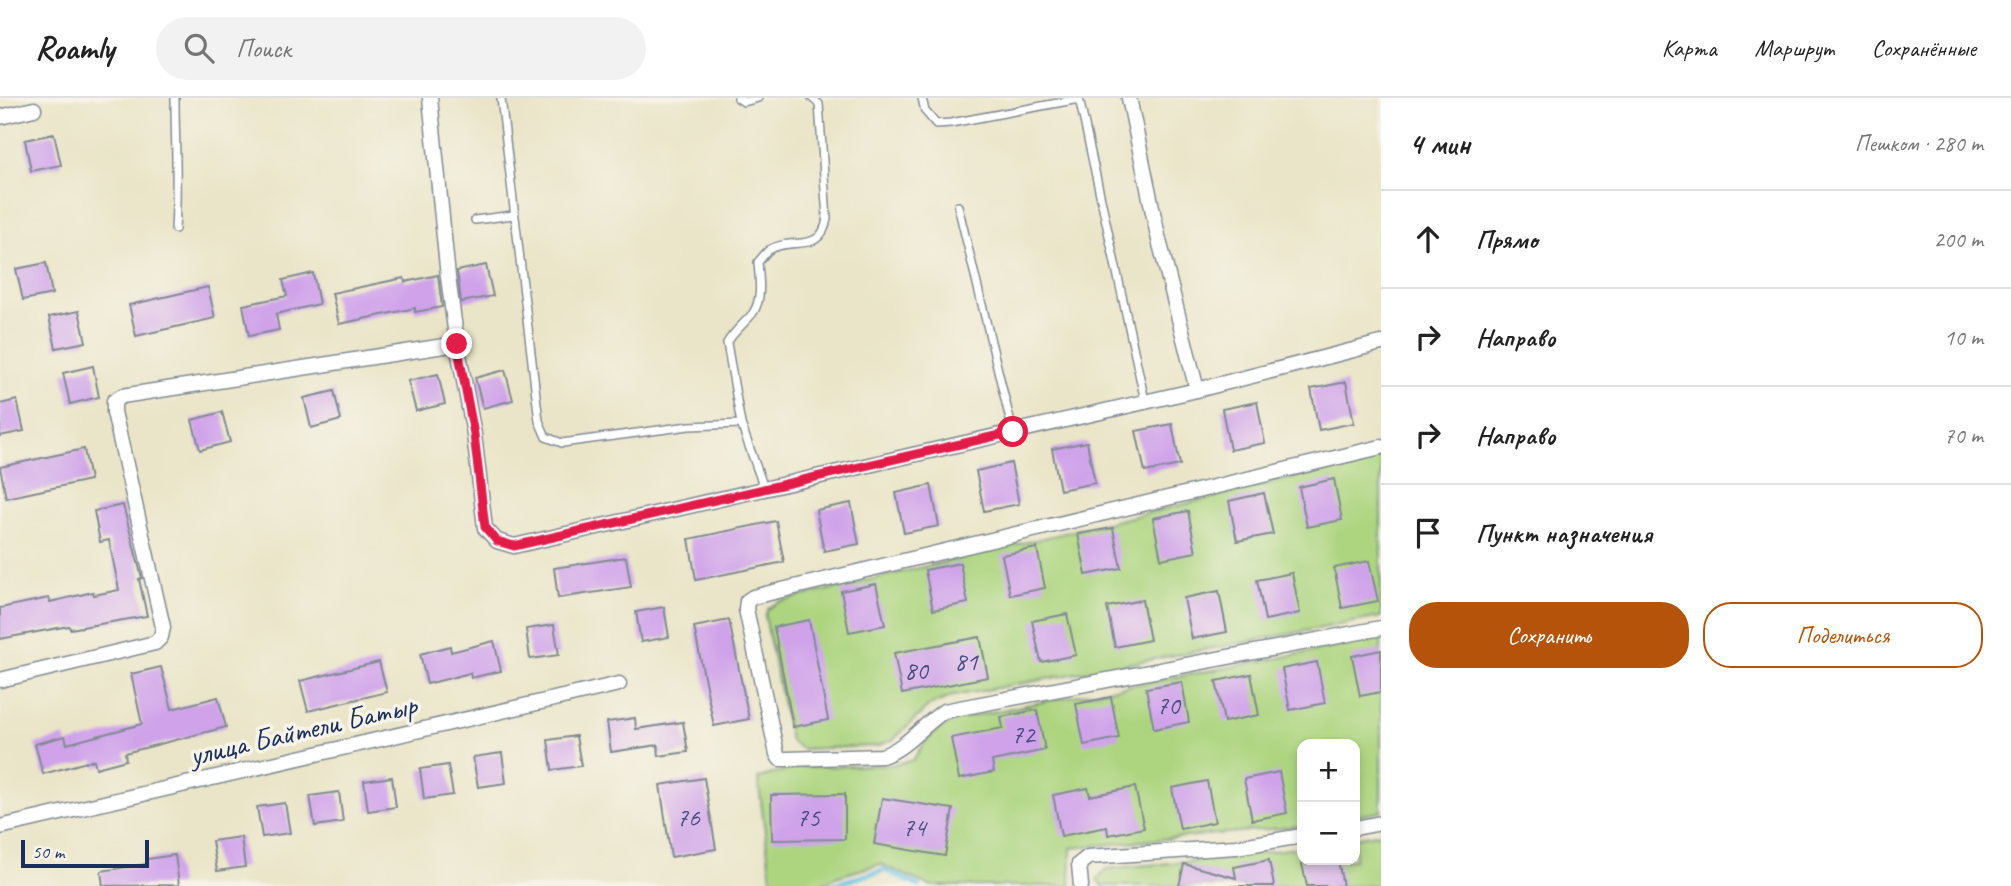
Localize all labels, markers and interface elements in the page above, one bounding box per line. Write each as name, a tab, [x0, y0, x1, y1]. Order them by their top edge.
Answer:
search box	[156, 17, 646, 80]
text: Roamly	[35, 27, 114, 69]
icon: search	[180, 29, 218, 67]
text: Поиск	[236, 32, 291, 65]
text: Карта	[1662, 33, 1717, 63]
text: Маршрут	[1755, 33, 1834, 63]
text: Сохранённые	[1872, 33, 1976, 63]
text: 4 мин	[1409, 125, 1470, 163]
text: Пешком · 280 m	[1855, 129, 1983, 158]
icon: ahead	[1409, 220, 1447, 258]
text: Прямо	[1476, 223, 1538, 256]
text: 200 m	[1934, 225, 1983, 254]
icon: right	[1409, 318, 1447, 356]
text: Направо	[1476, 321, 1555, 354]
text: 10 m	[1944, 323, 1983, 352]
route end	[441, 328, 472, 359]
route start	[997, 416, 1028, 447]
icon: right	[1409, 416, 1447, 454]
text: Направо	[1476, 419, 1555, 452]
text: 70 m	[1944, 421, 1983, 450]
icon: arrive	[1409, 514, 1447, 552]
text: Пункт назначения	[1476, 517, 1652, 550]
button: Сохранить	[1409, 602, 1689, 668]
button: Поделиться	[1703, 602, 1983, 668]
house number: 81	[954, 645, 979, 678]
house number: 80	[904, 654, 930, 687]
street label: улица Байтели Батыр	[184, 685, 422, 775]
house number: 70	[1156, 689, 1182, 722]
house number: 72	[1011, 718, 1037, 751]
map controls	[1297, 739, 1360, 865]
button: +	[1297, 739, 1360, 802]
house number: 76	[676, 801, 701, 834]
house number: 75	[796, 801, 821, 834]
button: −	[1297, 802, 1360, 865]
house number: 74	[902, 811, 928, 844]
scale bar	[21, 837, 149, 869]
text: 50 m	[32, 840, 64, 864]

